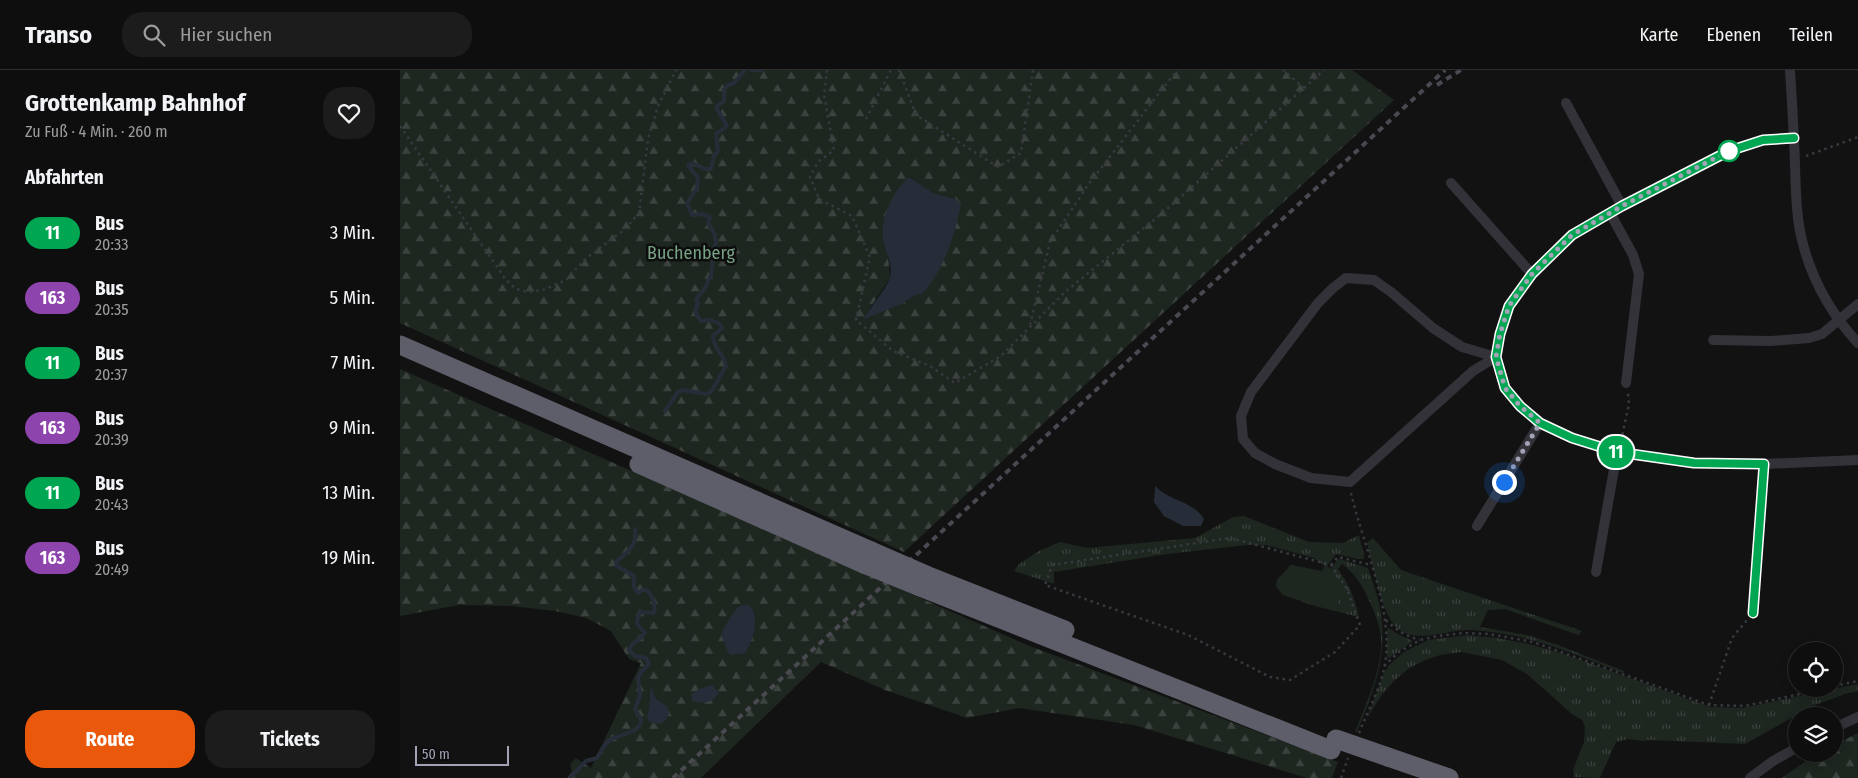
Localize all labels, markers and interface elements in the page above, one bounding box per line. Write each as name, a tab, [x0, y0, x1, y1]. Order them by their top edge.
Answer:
search box	[122, 12, 472, 57]
text: Transo	[25, 21, 92, 49]
icon: search	[140, 21, 168, 49]
text: Hier suchen	[180, 23, 272, 46]
text: Karte	[1639, 24, 1678, 46]
text: Ebenen	[1706, 24, 1761, 46]
text: Teilen	[1789, 24, 1833, 46]
button: heart	[323, 87, 375, 139]
text: Grottenkamp Bahnhof	[25, 89, 245, 117]
text: Zu Fuß · 4 Min. · 260 m	[25, 122, 168, 141]
unlabelled marker	[1718, 140, 1740, 162]
text: Abfahrten	[25, 166, 104, 189]
text: Bus	[95, 212, 124, 235]
text: 3 Min.	[330, 221, 375, 244]
text: 11	[45, 222, 60, 244]
text: 20:33	[95, 235, 128, 254]
park label: Buchenberg	[647, 242, 735, 264]
text: Bus	[95, 277, 124, 300]
text: 5 Min.	[329, 286, 375, 309]
text: 163	[40, 287, 65, 309]
text: 20:35	[95, 300, 129, 319]
text: Bus	[95, 342, 124, 365]
text: 7 Min.	[331, 351, 375, 374]
text: 11	[45, 352, 60, 374]
text: 20:37	[95, 365, 128, 384]
text: Bus	[95, 407, 124, 430]
text: 9 Min.	[329, 416, 375, 439]
text: 163	[40, 417, 65, 439]
text: 20:39	[95, 430, 129, 449]
line badge: 11	[1594, 436, 1638, 468]
text: 11	[1609, 441, 1623, 463]
your location	[1492, 470, 1517, 495]
text: Bus	[95, 472, 124, 495]
text: 13 Min.	[322, 481, 375, 504]
text: 11	[45, 482, 60, 504]
text: 20:43	[95, 495, 128, 514]
text: Bus	[95, 537, 124, 560]
text: 19 Min.	[322, 546, 375, 569]
text: 163	[40, 547, 65, 569]
text: 20:49	[95, 560, 129, 579]
map controls	[1788, 642, 1843, 762]
button: locate	[1788, 642, 1843, 697]
button: layers	[1788, 707, 1843, 762]
button: Route	[25, 710, 195, 768]
button: Tickets	[205, 710, 375, 768]
scale bar	[415, 743, 509, 766]
text: 50 m	[422, 746, 450, 763]

